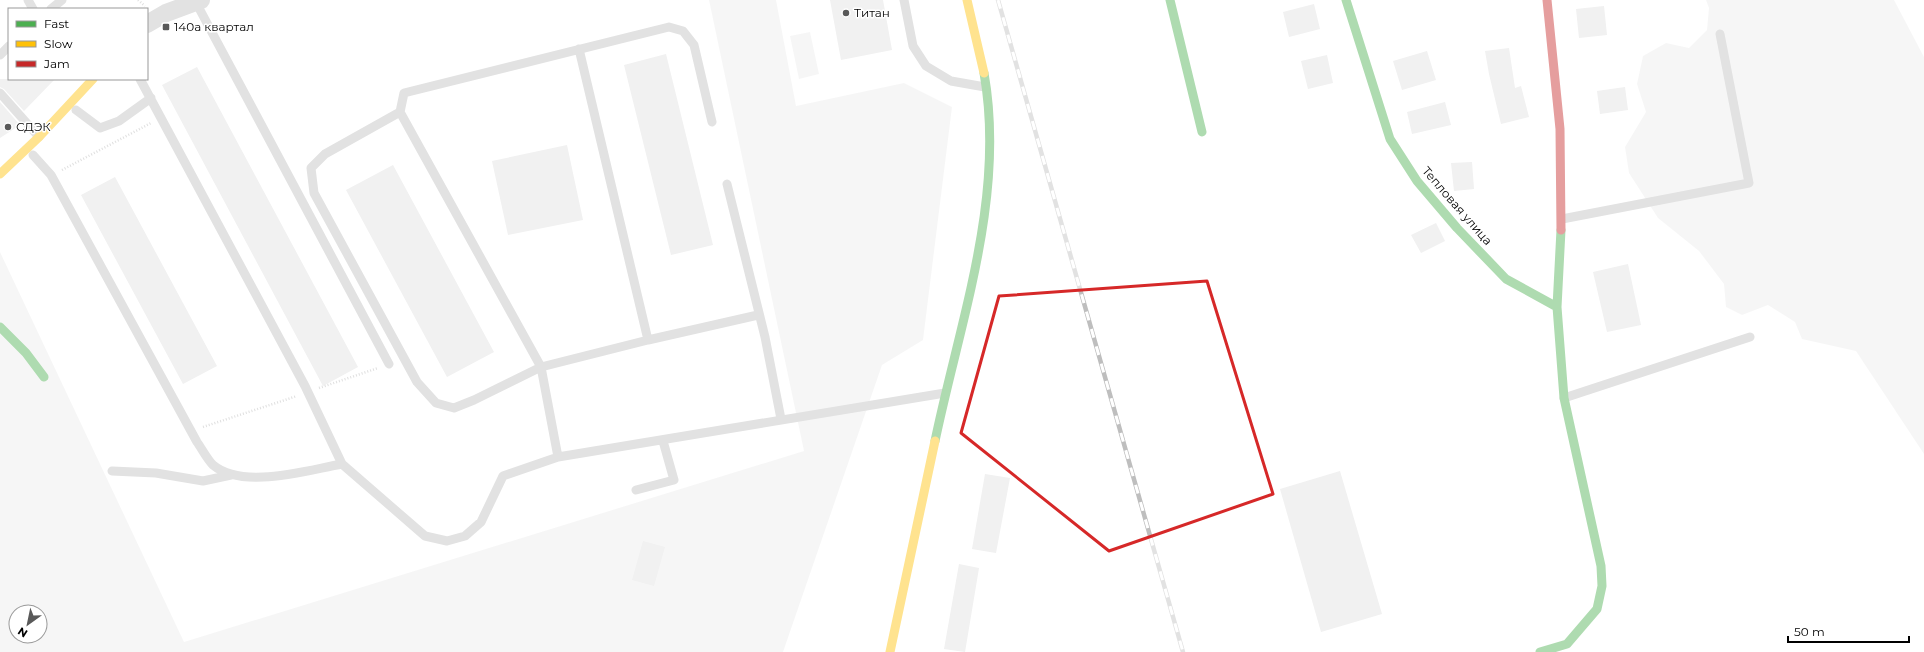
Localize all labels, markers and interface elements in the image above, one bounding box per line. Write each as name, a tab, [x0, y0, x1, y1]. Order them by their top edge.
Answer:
place label: Титан	[854, 5, 890, 20]
legend	[8, 8, 148, 80]
marker: Титан	[841, 8, 851, 18]
text: Fast	[44, 16, 69, 31]
place label: 140а квартал	[174, 19, 254, 34]
marker: 140а квартал	[161, 22, 171, 32]
text: Slow	[44, 36, 73, 51]
text: Jam	[43, 56, 70, 71]
place label: СДЭК	[16, 119, 51, 134]
marker: СДЭК	[3, 122, 13, 132]
street label: Тепловая улица	[1419, 163, 1496, 248]
north arrow	[8, 604, 48, 644]
scale bar	[1788, 618, 1909, 644]
text: N	[15, 624, 30, 641]
text: 50 m	[1794, 624, 1825, 639]

